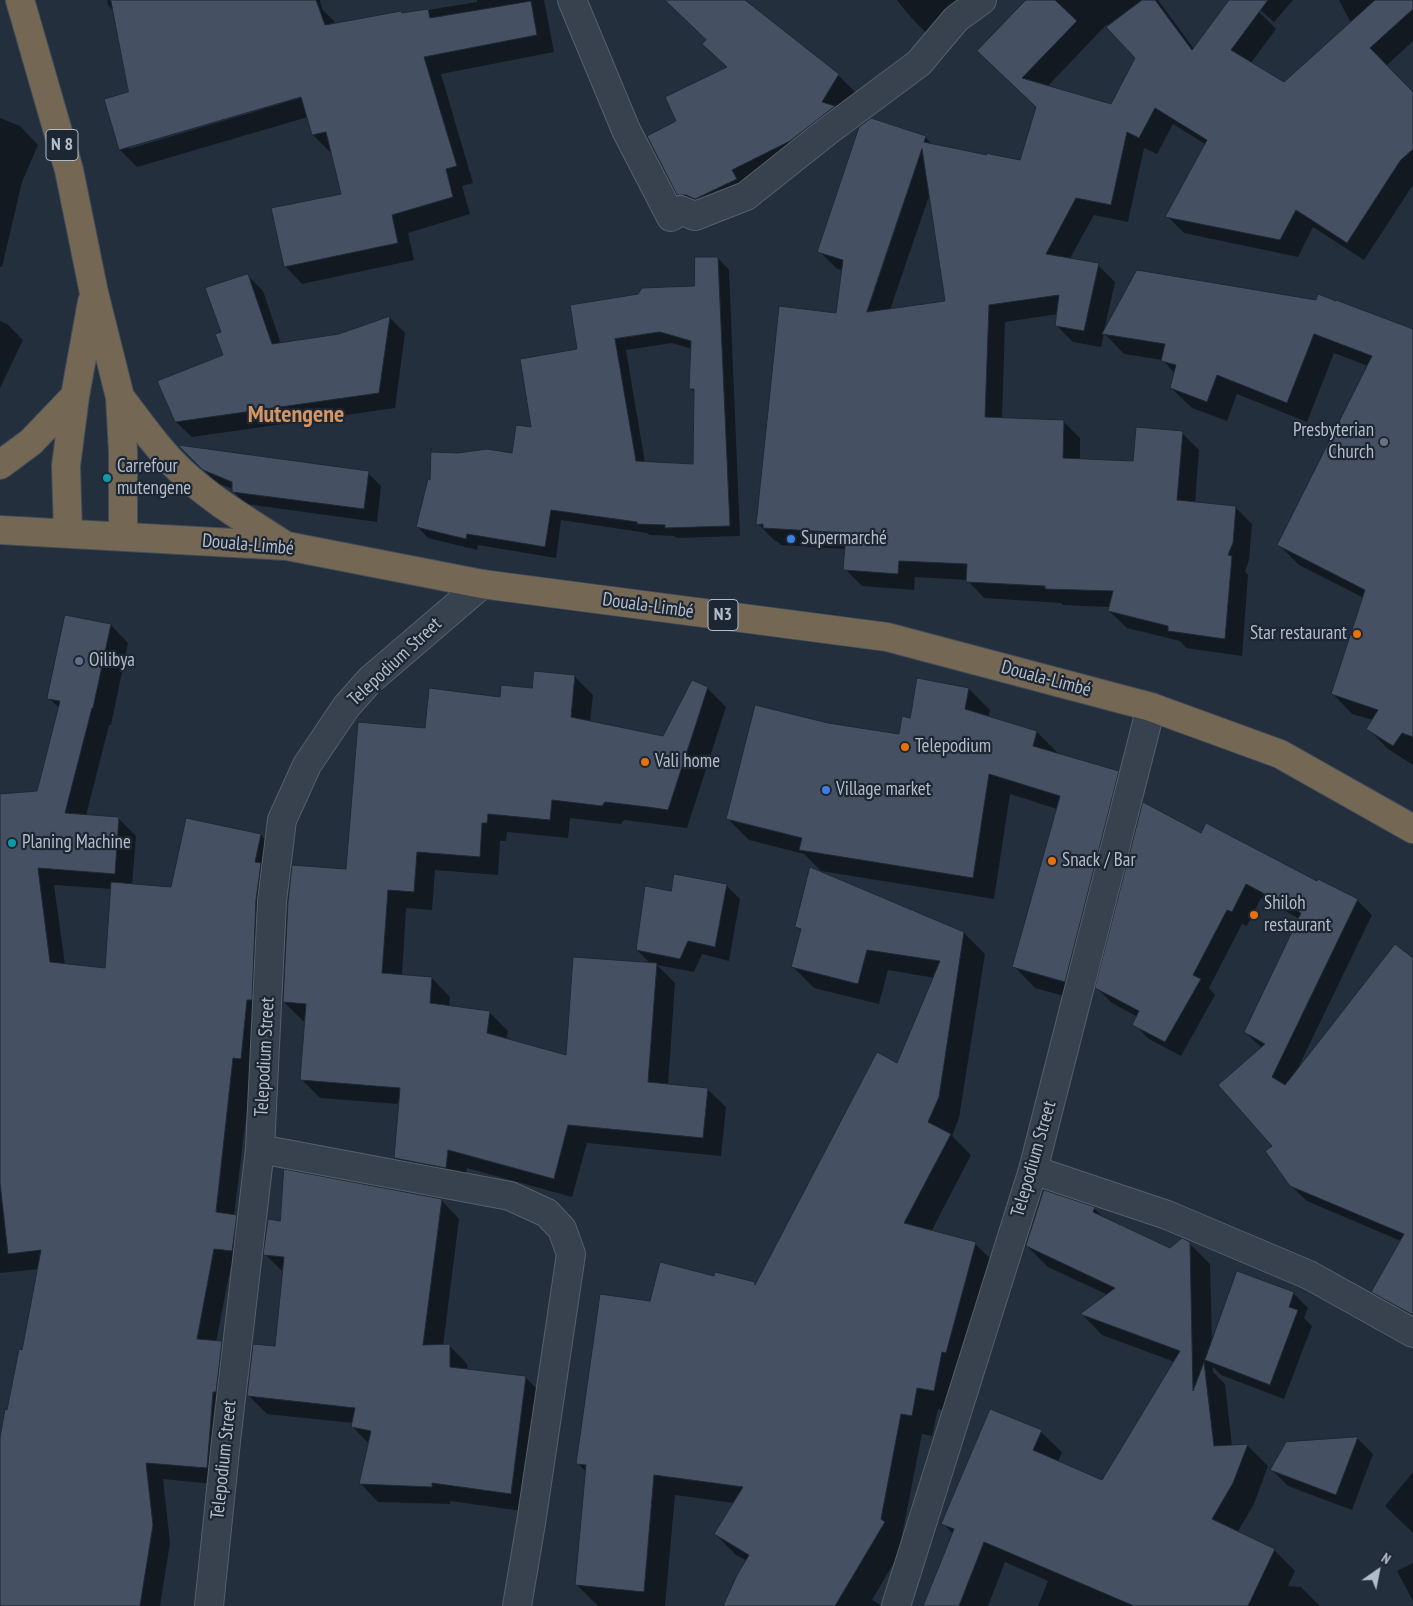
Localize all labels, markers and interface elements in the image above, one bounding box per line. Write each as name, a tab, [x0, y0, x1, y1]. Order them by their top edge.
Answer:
road number: N 8	[46, 130, 78, 160]
district label: Mutengene	[248, 401, 344, 429]
place label: Presbyterian Church	[1293, 420, 1374, 464]
marker: Presbyterian Church	[1378, 436, 1390, 448]
place label: Carrefour mutengene	[117, 456, 191, 500]
marker: Carrefour mutengene	[101, 472, 113, 484]
place label: Supermarché	[801, 528, 887, 550]
street label: Douala-Limbé	[201, 530, 295, 560]
marker: Supermarché	[785, 533, 797, 545]
street label: Douala-Limbé	[601, 588, 695, 624]
road number: N3	[708, 600, 738, 630]
street label: Telepodium Street	[344, 613, 446, 711]
place label: Star restaurant	[1250, 623, 1347, 645]
marker: Star restaurant	[1351, 628, 1363, 640]
place label: Oilibya	[89, 650, 135, 672]
marker: Oilibya	[73, 655, 85, 667]
street label: Douala-Limbé	[999, 656, 1093, 702]
place label: Telepodium	[915, 736, 991, 758]
marker: Telepodium	[899, 741, 911, 753]
place label: Vali home	[655, 751, 720, 773]
marker: Vali home	[639, 756, 651, 768]
place label: Village market	[836, 779, 931, 801]
marker: Village market	[820, 784, 832, 796]
place label: Planing Machine	[22, 832, 131, 854]
marker: Planing Machine	[6, 837, 18, 849]
place label: Snack / Bar	[1062, 850, 1136, 872]
marker: Snack / Bar	[1046, 855, 1058, 867]
place label: Shiloh restaurant	[1264, 893, 1331, 937]
marker: Shiloh restaurant	[1248, 909, 1260, 921]
street label: Telepodium Street	[250, 997, 280, 1117]
street label: Telepodium Street	[1007, 1098, 1061, 1220]
street label: Telepodium Street	[206, 1399, 242, 1521]
north arrow	[1353, 1546, 1403, 1596]
text: N	[1378, 1549, 1394, 1568]

